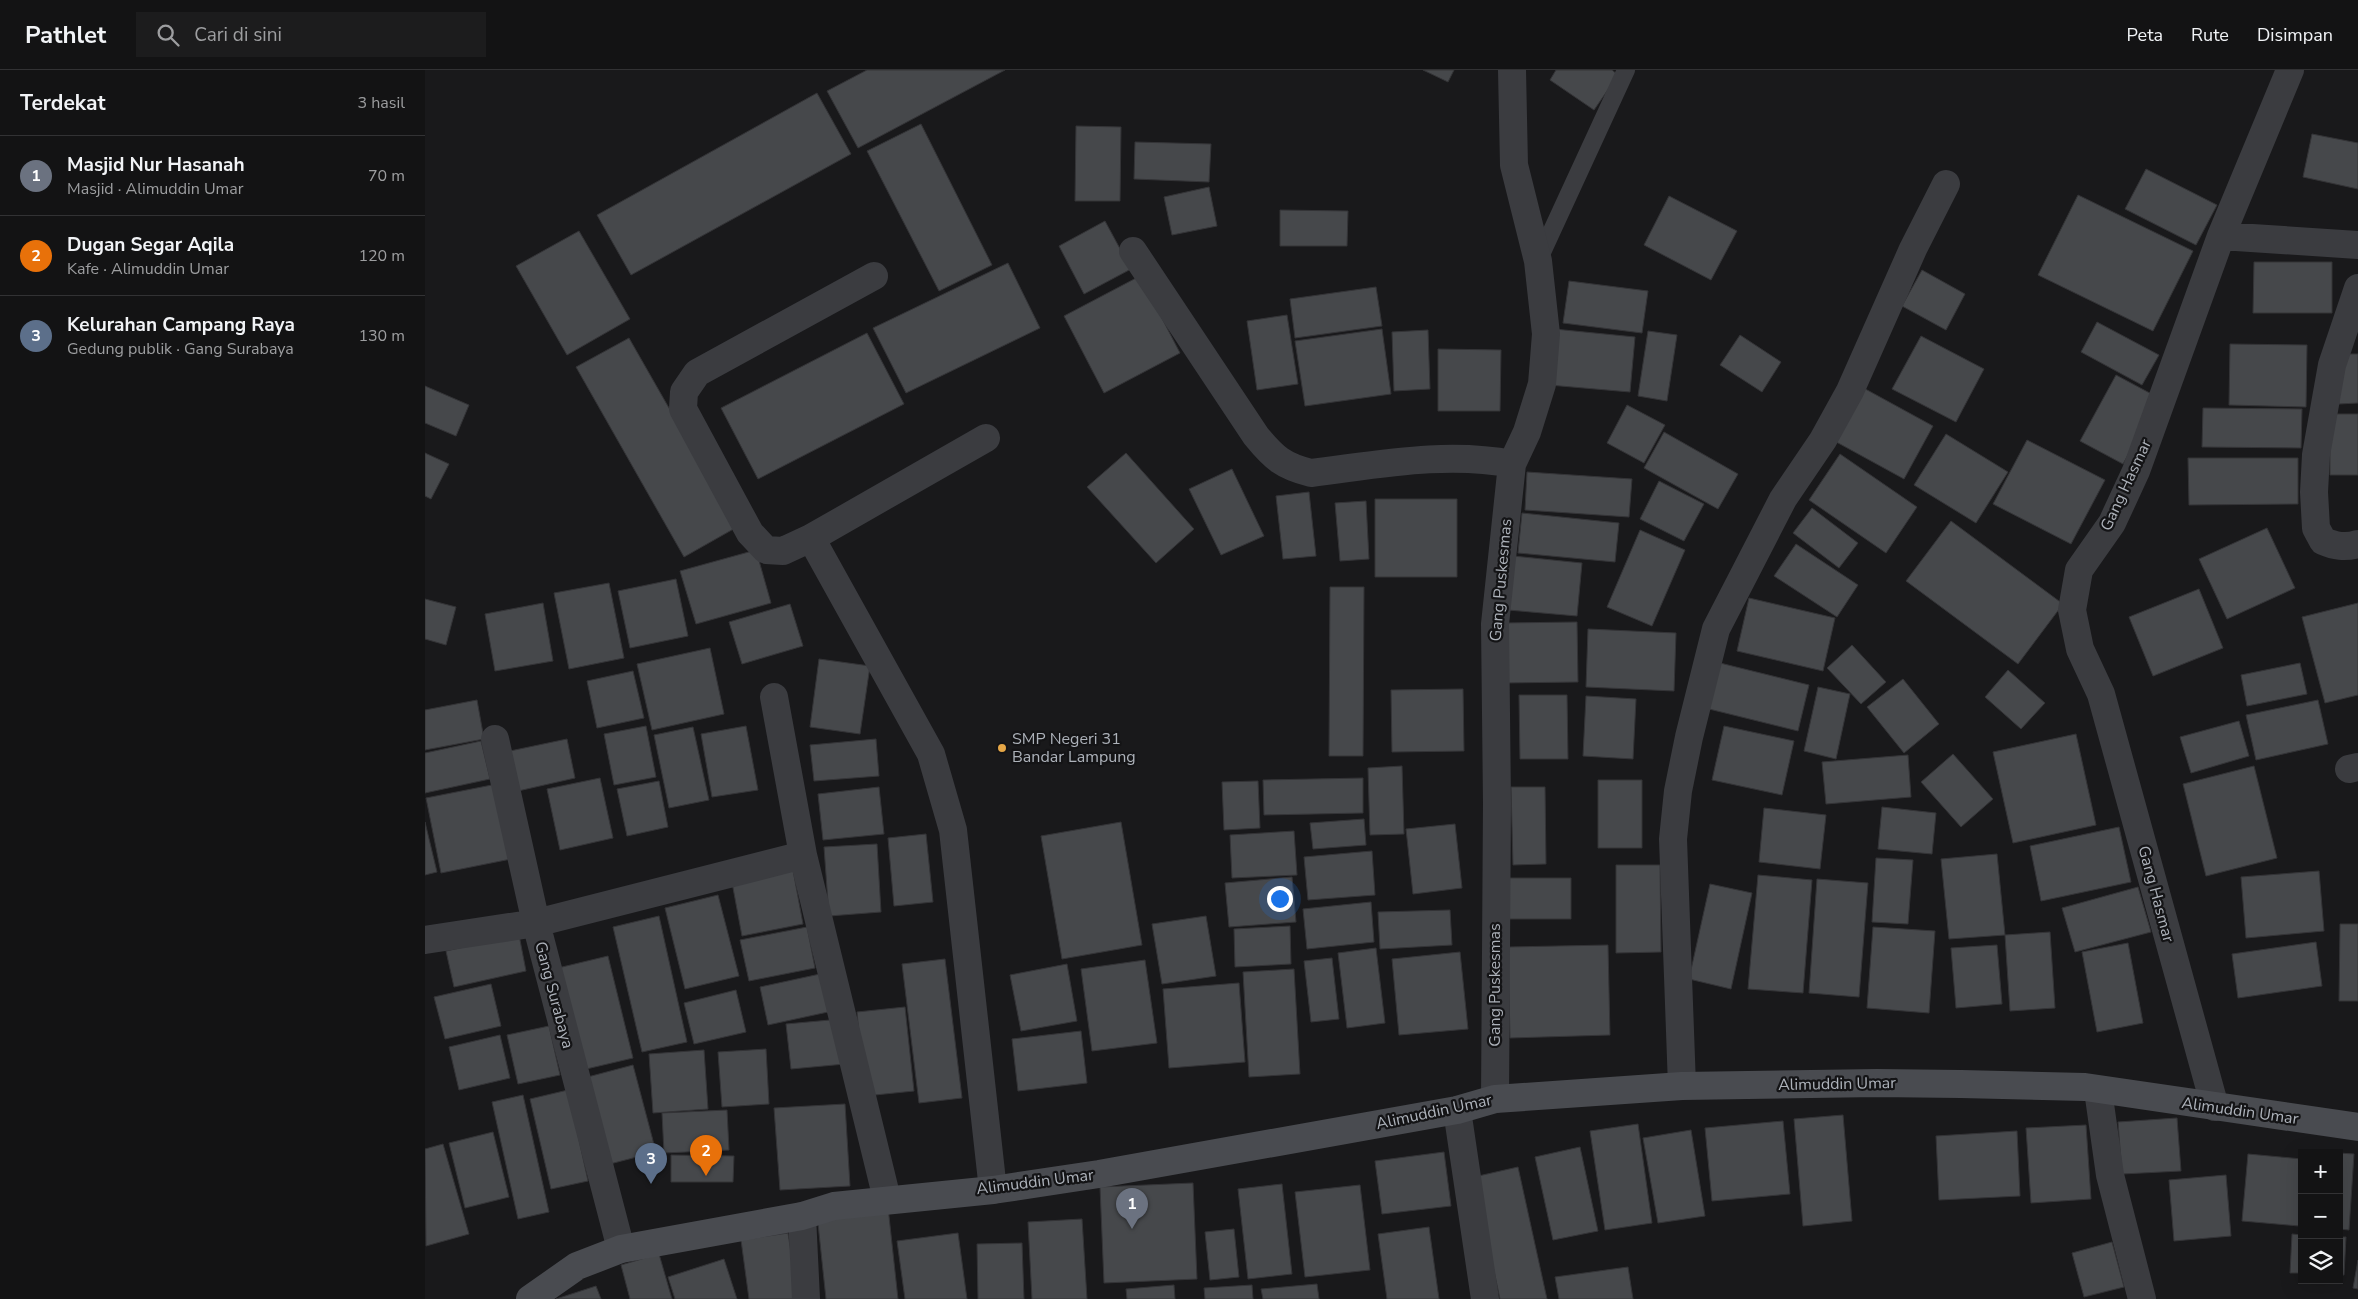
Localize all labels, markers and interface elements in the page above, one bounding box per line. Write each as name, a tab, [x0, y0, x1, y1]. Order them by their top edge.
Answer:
search box	[136, 12, 486, 57]
text: Pathlet	[25, 19, 106, 51]
icon: search	[154, 21, 182, 49]
text: Cari di sini	[194, 22, 282, 48]
text: Peta	[2127, 23, 2163, 47]
text: Rute	[2191, 23, 2229, 47]
text: Disimpan	[2257, 23, 2333, 47]
text: Terdekat	[20, 89, 106, 117]
text: 3 hasil	[358, 92, 405, 114]
text: Masjid Nur Hasanah	[67, 152, 245, 178]
text: 1	[31, 165, 41, 187]
text: 70 m	[368, 165, 405, 187]
text: Masjid · Alimuddin Umar	[67, 178, 243, 200]
text: Dugan Segar Aqila	[67, 232, 234, 258]
text: 2	[31, 245, 41, 267]
text: 120 m	[358, 245, 405, 267]
text: Kafe · Alimuddin Umar	[67, 258, 229, 280]
text: Kelurahan Campang Raya	[67, 312, 295, 338]
text: 3	[31, 325, 41, 347]
text: 130 m	[358, 325, 405, 347]
text: Gedung publik · Gang Surabaya	[67, 338, 294, 360]
street label: Gang Hasmar	[2095, 435, 2157, 534]
street label: Gang Puskesmas	[1485, 518, 1517, 642]
place label: SMP Negeri 31 Bandar Lampung	[1012, 728, 1136, 768]
marker: SMP Negeri 31 Bandar Lampung	[996, 742, 1008, 754]
street label: Gang Hasmar	[2133, 843, 2179, 945]
your location	[1267, 886, 1293, 912]
street label: Gang Puskesmas	[1484, 923, 1506, 1047]
street label: Gang Surabaya	[529, 939, 579, 1051]
street label: Alimuddin Umar	[1778, 1072, 1896, 1096]
street label: Alimuddin Umar	[1374, 1089, 1494, 1135]
street label: Alimuddin Umar	[2180, 1092, 2300, 1130]
pin: 2	[690, 1135, 722, 1176]
pin: 3	[635, 1143, 667, 1184]
map controls	[2298, 1149, 2343, 1284]
button: +	[2298, 1149, 2343, 1194]
street label: Alimuddin Umar	[975, 1164, 1095, 1200]
pin: 1	[1116, 1188, 1148, 1229]
button: −	[2298, 1194, 2343, 1239]
button: layers	[2298, 1239, 2343, 1284]

